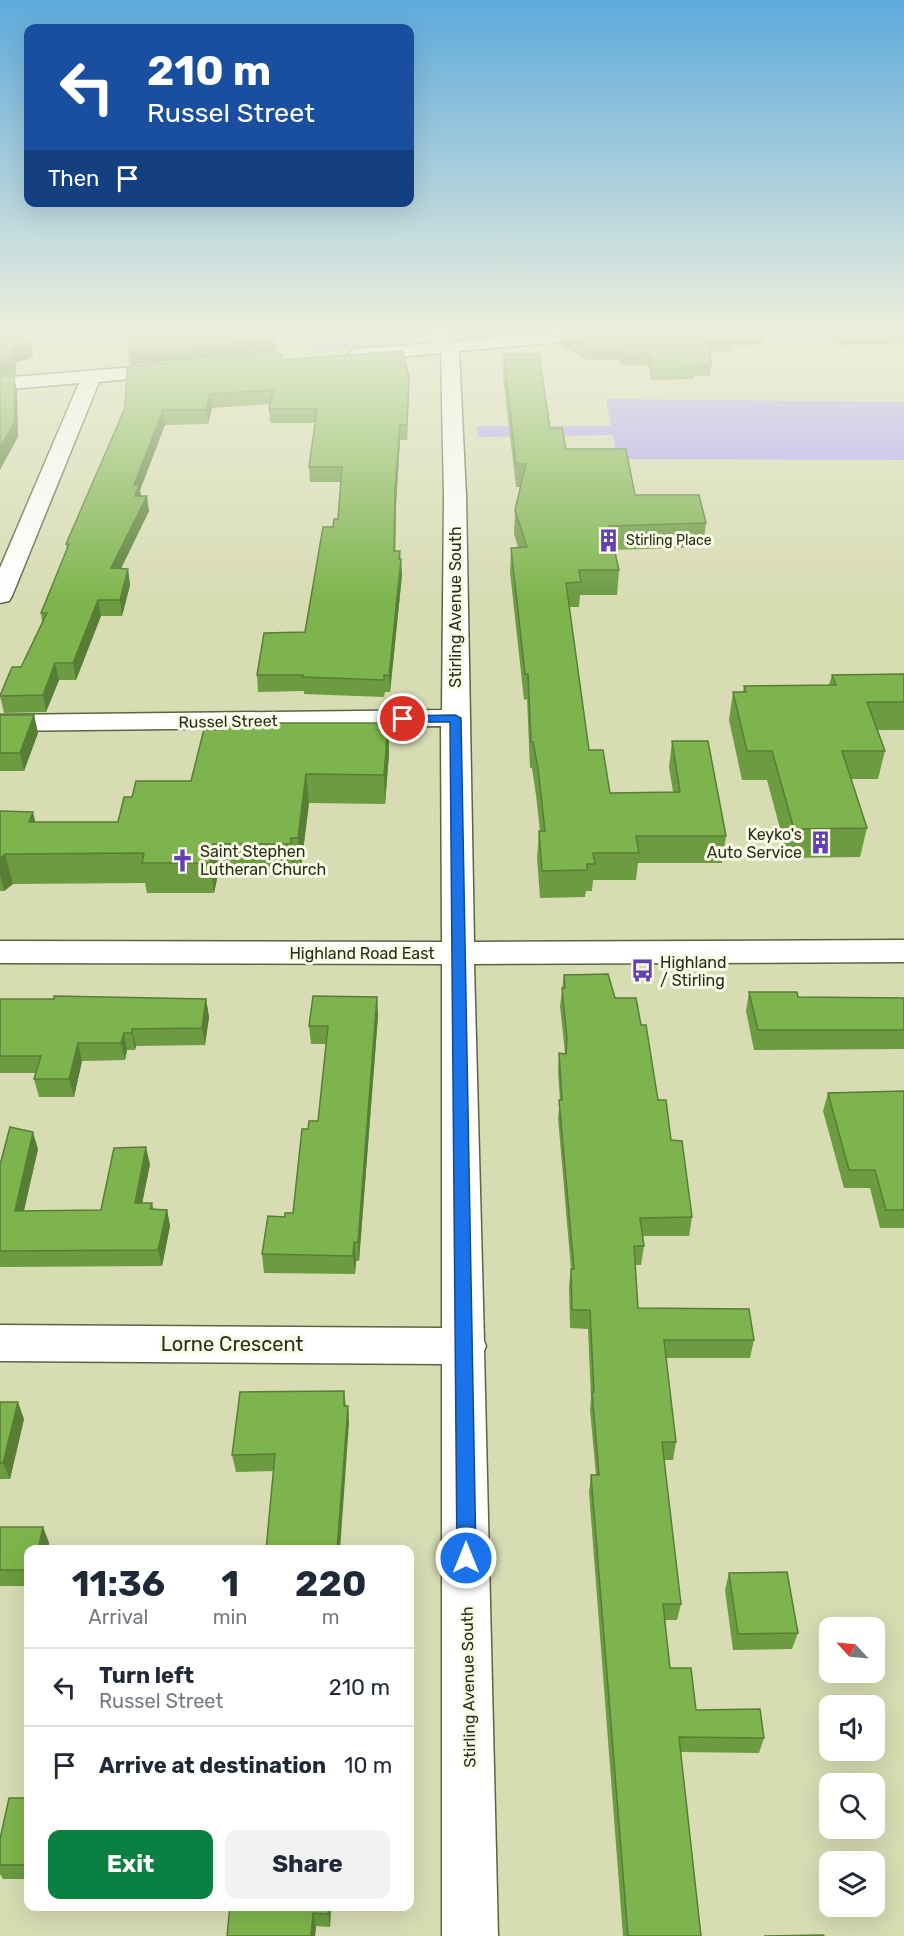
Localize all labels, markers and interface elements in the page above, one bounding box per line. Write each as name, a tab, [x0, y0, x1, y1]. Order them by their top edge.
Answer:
text: 210 m	[147, 46, 271, 96]
icon: left	[48, 48, 126, 126]
text: Russel Street	[147, 97, 315, 129]
icon: arrive	[111, 162, 144, 195]
text: Then	[48, 165, 99, 192]
street label: Stirling Avenue South	[446, 526, 465, 688]
building icon: Stirling Place	[595, 527, 621, 553]
place label: Stirling Place	[626, 532, 712, 549]
pin	[377, 693, 428, 744]
icon: arrive	[386, 702, 419, 735]
street label: Russel Street	[178, 711, 278, 732]
place label: Keyko's Auto Service	[707, 825, 802, 862]
building icon: Keyko's Auto Service	[807, 830, 833, 856]
place label: Saint Stephen Lutheran Church	[200, 842, 326, 879]
church icon: Saint Stephen Lutheran Church	[169, 847, 195, 873]
street label: Highland Road East	[289, 944, 435, 963]
place label: Highland / Stirling	[660, 953, 727, 990]
bus stop icon: Highland / Stirling	[629, 958, 655, 984]
street label: Lorne Crescent	[161, 1332, 303, 1356]
position arrow	[434, 1526, 498, 1590]
text: 11:36	[72, 1562, 165, 1605]
text: 1	[221, 1562, 239, 1605]
text: 220	[295, 1562, 366, 1605]
text: Arrival	[88, 1605, 148, 1629]
text: min	[213, 1605, 247, 1629]
text: m	[322, 1605, 340, 1629]
street label: Stirling Avenue South	[458, 1606, 479, 1768]
north arrow	[819, 1617, 885, 1683]
map controls	[819, 1617, 885, 1917]
text: Turn left	[99, 1662, 194, 1689]
icon: left	[48, 1671, 81, 1704]
text: 210 m	[329, 1674, 390, 1701]
text: Russel Street	[99, 1689, 223, 1713]
button: sound	[819, 1695, 885, 1761]
icon: arrive	[48, 1749, 81, 1782]
text: Arrive at destination	[99, 1752, 326, 1779]
text: 10 m	[344, 1752, 392, 1779]
button: search	[819, 1773, 885, 1839]
button: Exit	[48, 1830, 213, 1899]
button: Share	[225, 1830, 390, 1899]
button: layers	[819, 1851, 885, 1917]

